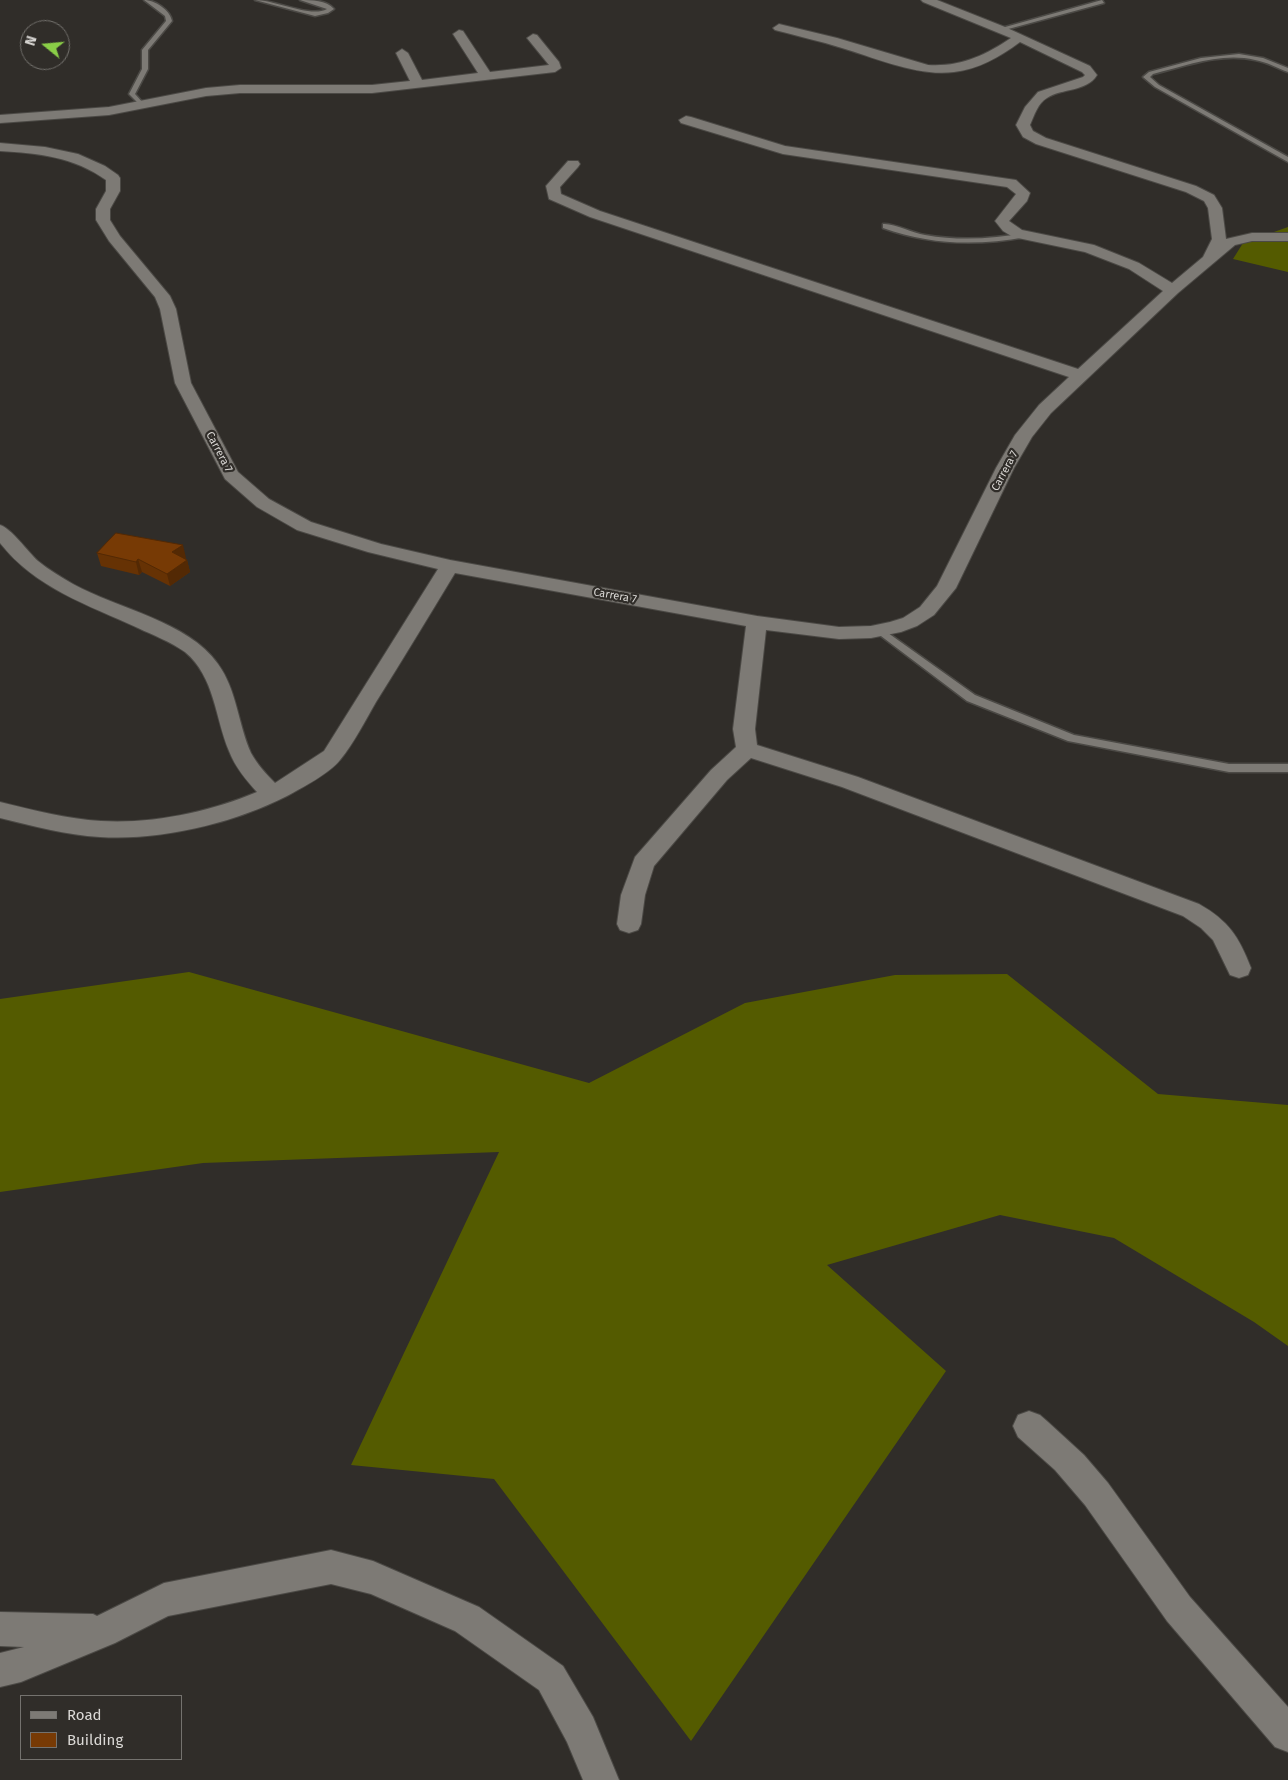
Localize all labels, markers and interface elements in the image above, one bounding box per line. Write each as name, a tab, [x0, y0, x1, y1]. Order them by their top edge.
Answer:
north arrow	[20, 20, 70, 70]
text: N	[22, 34, 41, 48]
street label: Carrera 7	[203, 430, 235, 474]
street label: Carrera 7	[989, 449, 1021, 493]
street label: Carrera 7	[592, 586, 638, 606]
legend	[20, 1695, 182, 1760]
text: Road	[67, 1706, 102, 1724]
text: Building	[67, 1731, 123, 1749]

